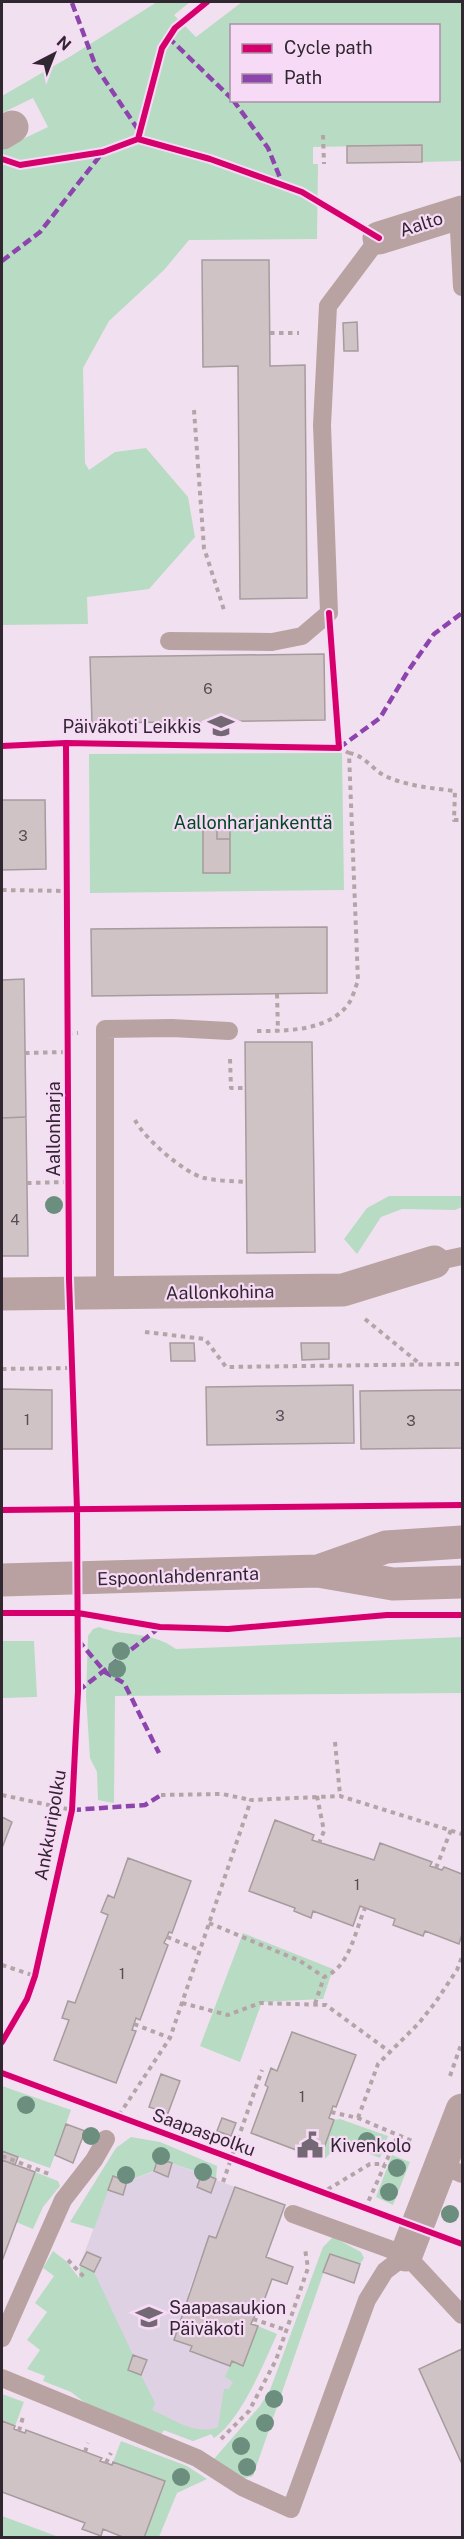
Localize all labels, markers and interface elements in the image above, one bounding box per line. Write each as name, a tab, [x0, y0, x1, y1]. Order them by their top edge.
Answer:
north arrow	[24, 24, 84, 84]
legend	[230, 24, 440, 102]
text: N	[53, 32, 75, 54]
text: Cycle path	[284, 37, 373, 58]
text: Path	[284, 67, 322, 88]
street label: Aalto	[397, 207, 445, 241]
house number: 6	[203, 680, 213, 697]
school or university icon: Päiväkoti Leikkis	[206, 711, 236, 741]
place label: Päiväkoti Leikkis	[63, 716, 201, 737]
park label: Aallonharjankenttä	[174, 812, 332, 833]
house number: 3	[18, 827, 28, 844]
street label: Aallonharja	[43, 1081, 64, 1177]
house number: 4	[10, 1211, 20, 1228]
street label: Aallonkohina	[166, 1281, 274, 1303]
house number: 3	[275, 1407, 285, 1424]
house number: 1	[24, 1411, 30, 1428]
house number: 3	[406, 1412, 416, 1429]
street label: Espoonlahdenranta	[97, 1563, 259, 1589]
street label: Ankkuripolku	[30, 1768, 70, 1882]
house number: 1	[354, 1876, 360, 1893]
house number: 1	[119, 1965, 125, 1982]
house number: 1	[299, 2088, 305, 2105]
street label: Saapaspolku	[150, 2104, 258, 2160]
public building icon: Kivenkolo	[295, 2130, 325, 2160]
place label: Kivenkolo	[330, 2135, 411, 2156]
place label: Saapasaukion Päiväkoti	[169, 2297, 286, 2339]
school or university icon: Saapasaukion Päiväkoti	[134, 2302, 164, 2332]

